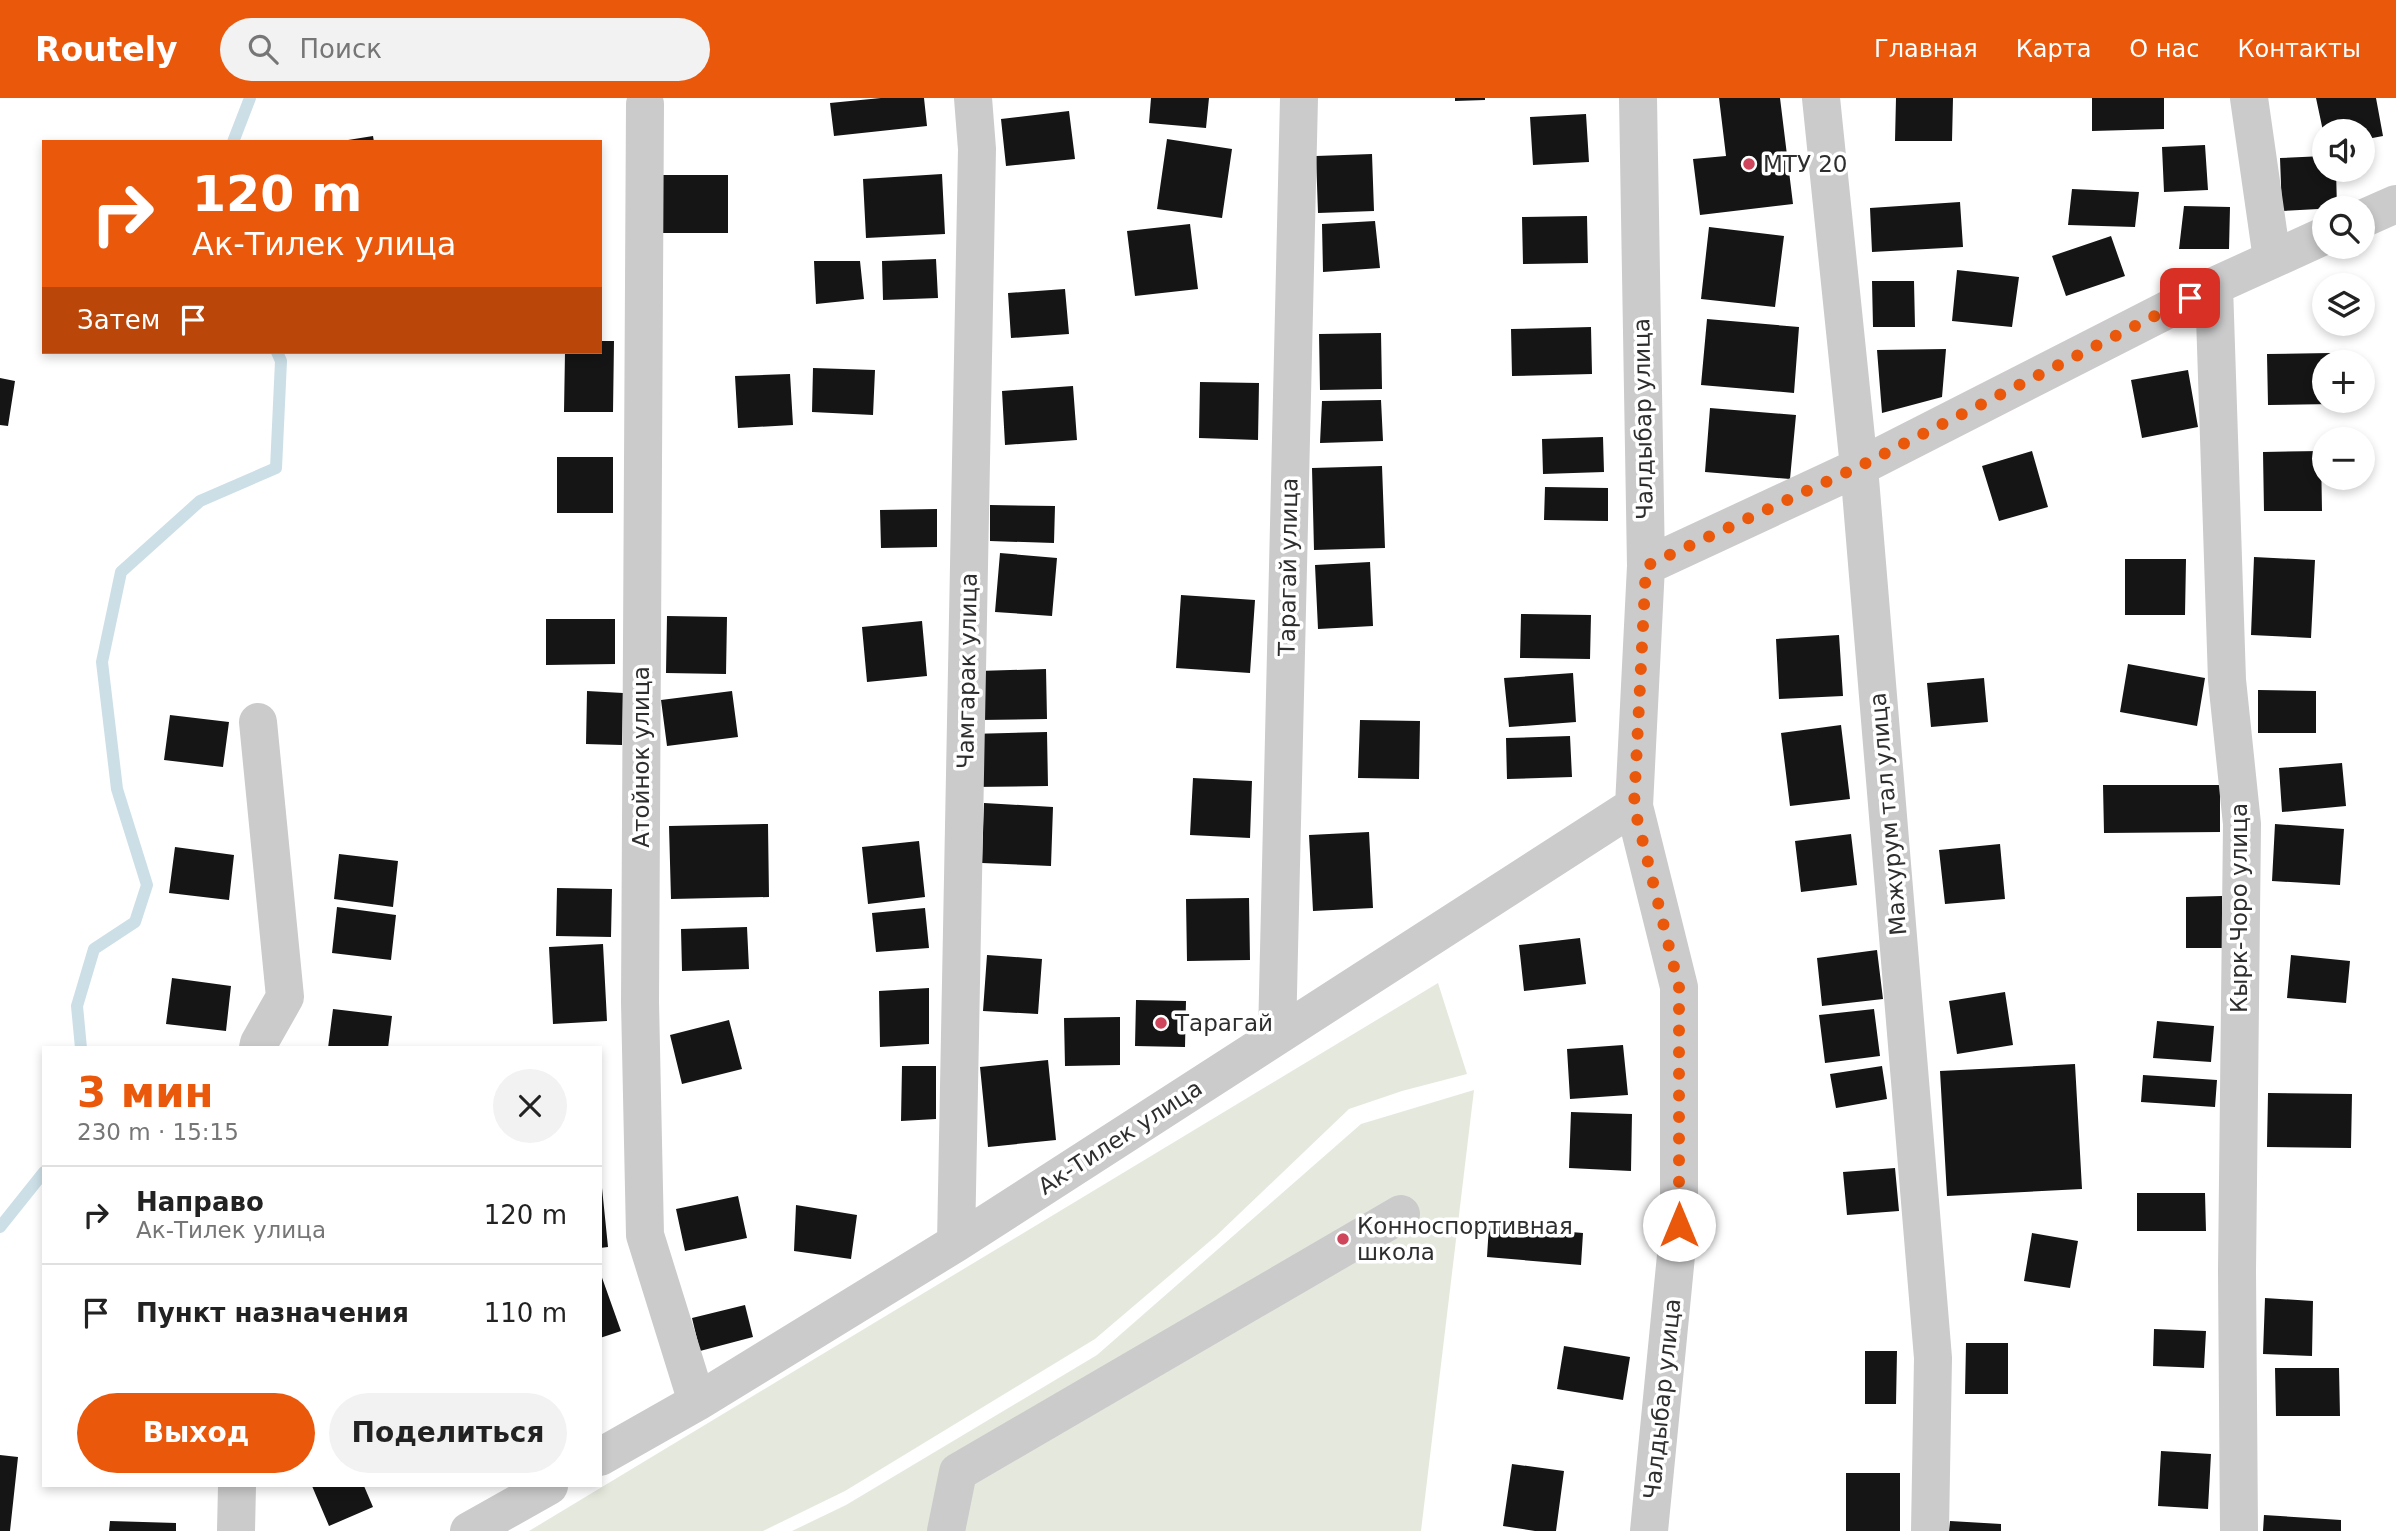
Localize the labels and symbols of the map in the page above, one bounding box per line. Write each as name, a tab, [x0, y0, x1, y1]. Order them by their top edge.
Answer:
place label: МТУ 20	[1763, 151, 1848, 177]
marker: МТУ 20	[1741, 156, 1757, 172]
pin	[2160, 268, 2220, 328]
street label: Чалдыбар улица	[1628, 318, 1658, 520]
street label: Тарагай улица	[1273, 478, 1303, 657]
street label: Чамгарак улица	[952, 573, 982, 769]
street label: Атойнок улица	[628, 666, 654, 848]
street label: Мажурум тал улица	[1864, 692, 1912, 936]
street label: Кырк-Чоро улица	[2226, 803, 2252, 1013]
place label: Тарагай	[1174, 1010, 1273, 1036]
marker: Тарагай	[1153, 1015, 1169, 1031]
street label: Ак-Тилек улица	[1033, 1074, 1207, 1200]
position arrow	[1642, 1188, 1716, 1262]
place label: Конноспортивная школа	[1357, 1213, 1573, 1265]
marker: Конноспортивная школа	[1335, 1231, 1351, 1247]
street label: Чалдыбар улица	[1639, 1297, 1685, 1501]

